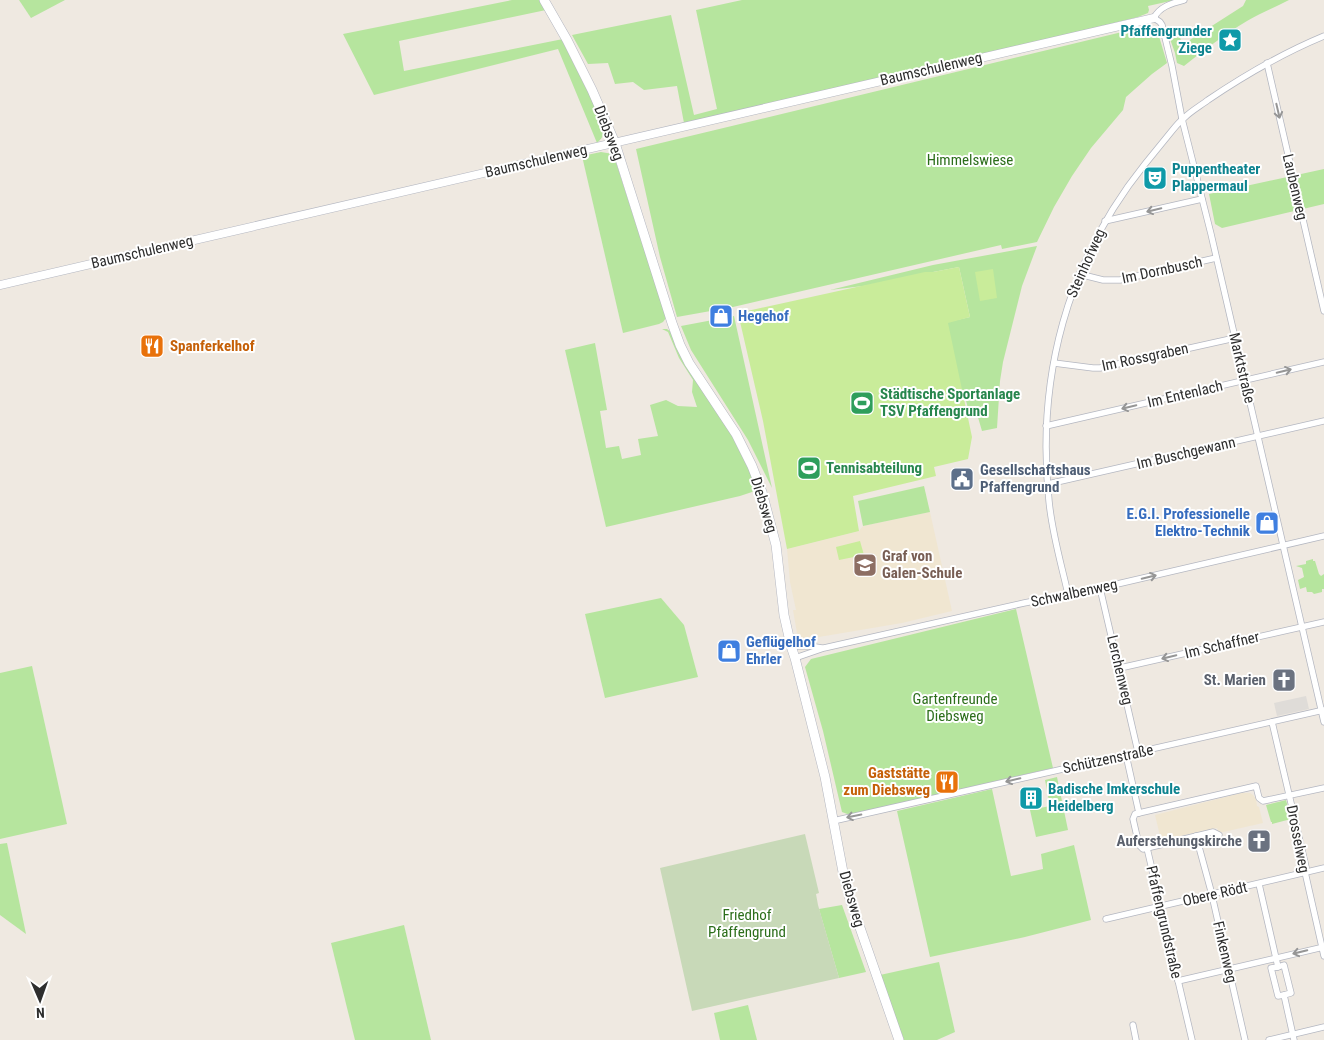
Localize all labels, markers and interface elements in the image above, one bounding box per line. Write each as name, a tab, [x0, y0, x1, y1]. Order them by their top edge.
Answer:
place label: Pfaffengrunder Ziege	[1120, 22, 1212, 57]
place icon: Pfaffengrunder Ziege	[1217, 27, 1243, 53]
street label: Baumschulenweg	[878, 49, 984, 89]
one-way arrow	[1274, 102, 1283, 118]
street label: Diebsweg	[590, 103, 628, 163]
street label: Baumschulenweg	[483, 141, 589, 181]
park label: Himmelswiese	[927, 151, 1013, 169]
street label: Laubenweg	[1279, 152, 1311, 222]
place label: Puppentheater Plappermaul	[1172, 160, 1260, 195]
theatre icon: Puppentheater Plappermaul	[1142, 165, 1168, 191]
one-way arrow	[1147, 206, 1163, 215]
street label: Steinhofweg	[1063, 226, 1109, 300]
street label: Baumschulenweg	[89, 232, 195, 272]
street label: Im Dornbusch	[1120, 253, 1204, 287]
shop icon: Hegehof	[708, 303, 734, 329]
place label: Hegehof	[738, 307, 789, 325]
street label: Marktstraße	[1225, 331, 1259, 405]
restaurant icon: Spanferkelhof	[139, 333, 165, 359]
place label: Spanferkelhof	[170, 337, 255, 355]
street label: Im Rossgraben	[1100, 339, 1190, 375]
one-way arrow	[1276, 366, 1292, 375]
street label: Im Entenlach	[1146, 377, 1224, 411]
place label: Städtische Sportanlage TSV Pfaffengrund	[880, 385, 1020, 420]
sports icon: Städtische Sportanlage TSV Pfaffengrund	[849, 390, 875, 416]
one-way arrow	[1121, 403, 1137, 412]
street label: Im Buschgewann	[1135, 433, 1237, 473]
sports icon: Tennisabteilung	[796, 455, 822, 481]
place label: Tennisabteilung	[826, 459, 922, 477]
place label: Gesellschaftshaus Pfaffengrund	[980, 461, 1091, 496]
public building icon: Gesellschaftshaus Pfaffengrund	[949, 466, 975, 492]
street label: Diebsweg	[747, 475, 781, 535]
place label: E.G.I. Professionelle Elektro-Technik	[1127, 505, 1251, 540]
shop icon: E.G.I. Professionelle Elektro-Technik	[1254, 510, 1280, 536]
place label: Graf von Galen-Schule	[882, 547, 962, 582]
school or university icon: Graf von Galen-Schule	[852, 552, 878, 578]
one-way arrow	[1141, 572, 1157, 581]
street label: Schwalbenweg	[1029, 575, 1119, 611]
street label: Im Schaffner	[1183, 628, 1261, 662]
place label: Geflügelhof Ehrler	[746, 633, 816, 668]
street label: Lerchenweg	[1103, 633, 1137, 707]
shop icon: Geflügelhof Ehrler	[716, 638, 742, 664]
one-way arrow	[1161, 653, 1177, 662]
church icon: St. Marien	[1271, 667, 1297, 693]
place label: St. Marien	[1204, 671, 1266, 689]
park label: Gartenfreunde Diebsweg	[913, 690, 997, 725]
street label: Schützenstraße	[1061, 741, 1155, 777]
place label: Gaststätte zum Diebsweg	[843, 764, 930, 799]
restaurant icon: Gaststätte zum Diebsweg	[934, 769, 960, 795]
one-way arrow	[1005, 776, 1021, 785]
place label: Badische Imkerschule Heidelberg	[1048, 780, 1180, 815]
building icon: Badische Imkerschule Heidelberg	[1018, 785, 1044, 811]
street label: Drosselweg	[1283, 803, 1313, 875]
one-way arrow	[847, 812, 863, 822]
church icon: Auferstehungskirche	[1246, 828, 1272, 854]
place label: Auferstehungskirche	[1117, 832, 1242, 850]
street label: Pfaffengrundstraße	[1142, 864, 1186, 980]
street label: Diebsweg	[835, 869, 869, 929]
street label: Obere Rödt	[1181, 878, 1249, 910]
park label: Friedhof Pfaffengrund	[708, 906, 786, 941]
street label: Finkenweg	[1209, 919, 1241, 985]
one-way arrow	[1292, 948, 1308, 958]
north arrow	[15, 975, 65, 1025]
text: N	[36, 1005, 45, 1021]

